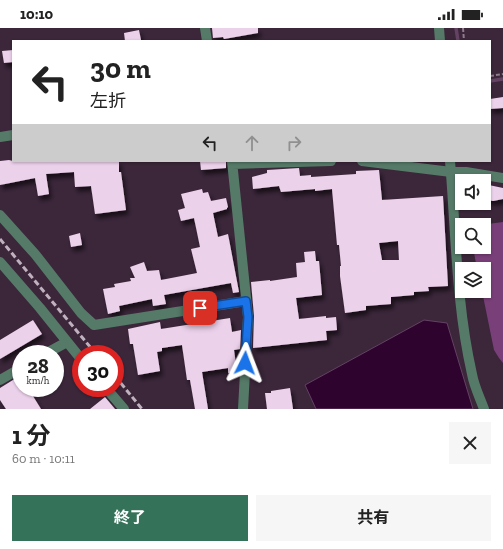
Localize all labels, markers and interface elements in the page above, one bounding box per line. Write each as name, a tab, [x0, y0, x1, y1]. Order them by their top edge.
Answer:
text: 10:10	[20, 5, 53, 23]
text: 30 m	[90, 52, 151, 85]
icon: left	[24, 56, 76, 108]
text: 左折	[90, 90, 126, 112]
icon: left	[199, 132, 221, 154]
icon: ahead	[241, 132, 263, 154]
icon: right	[283, 132, 305, 154]
map controls	[455, 174, 491, 298]
button: sound	[455, 174, 491, 210]
button: search	[455, 218, 491, 254]
button: layers	[455, 262, 491, 298]
pin	[183, 291, 217, 325]
icon: arrive	[189, 297, 211, 319]
position arrow	[224, 342, 266, 384]
speed limit sign: 30	[72, 345, 124, 397]
text: 28	[27, 354, 49, 378]
text: km/h	[27, 375, 49, 387]
text: 1 分	[12, 421, 50, 450]
button: close	[449, 422, 491, 464]
text: 60 m · 10:11	[12, 451, 75, 466]
button: 終了	[12, 495, 248, 541]
button: 共有	[256, 495, 491, 541]

